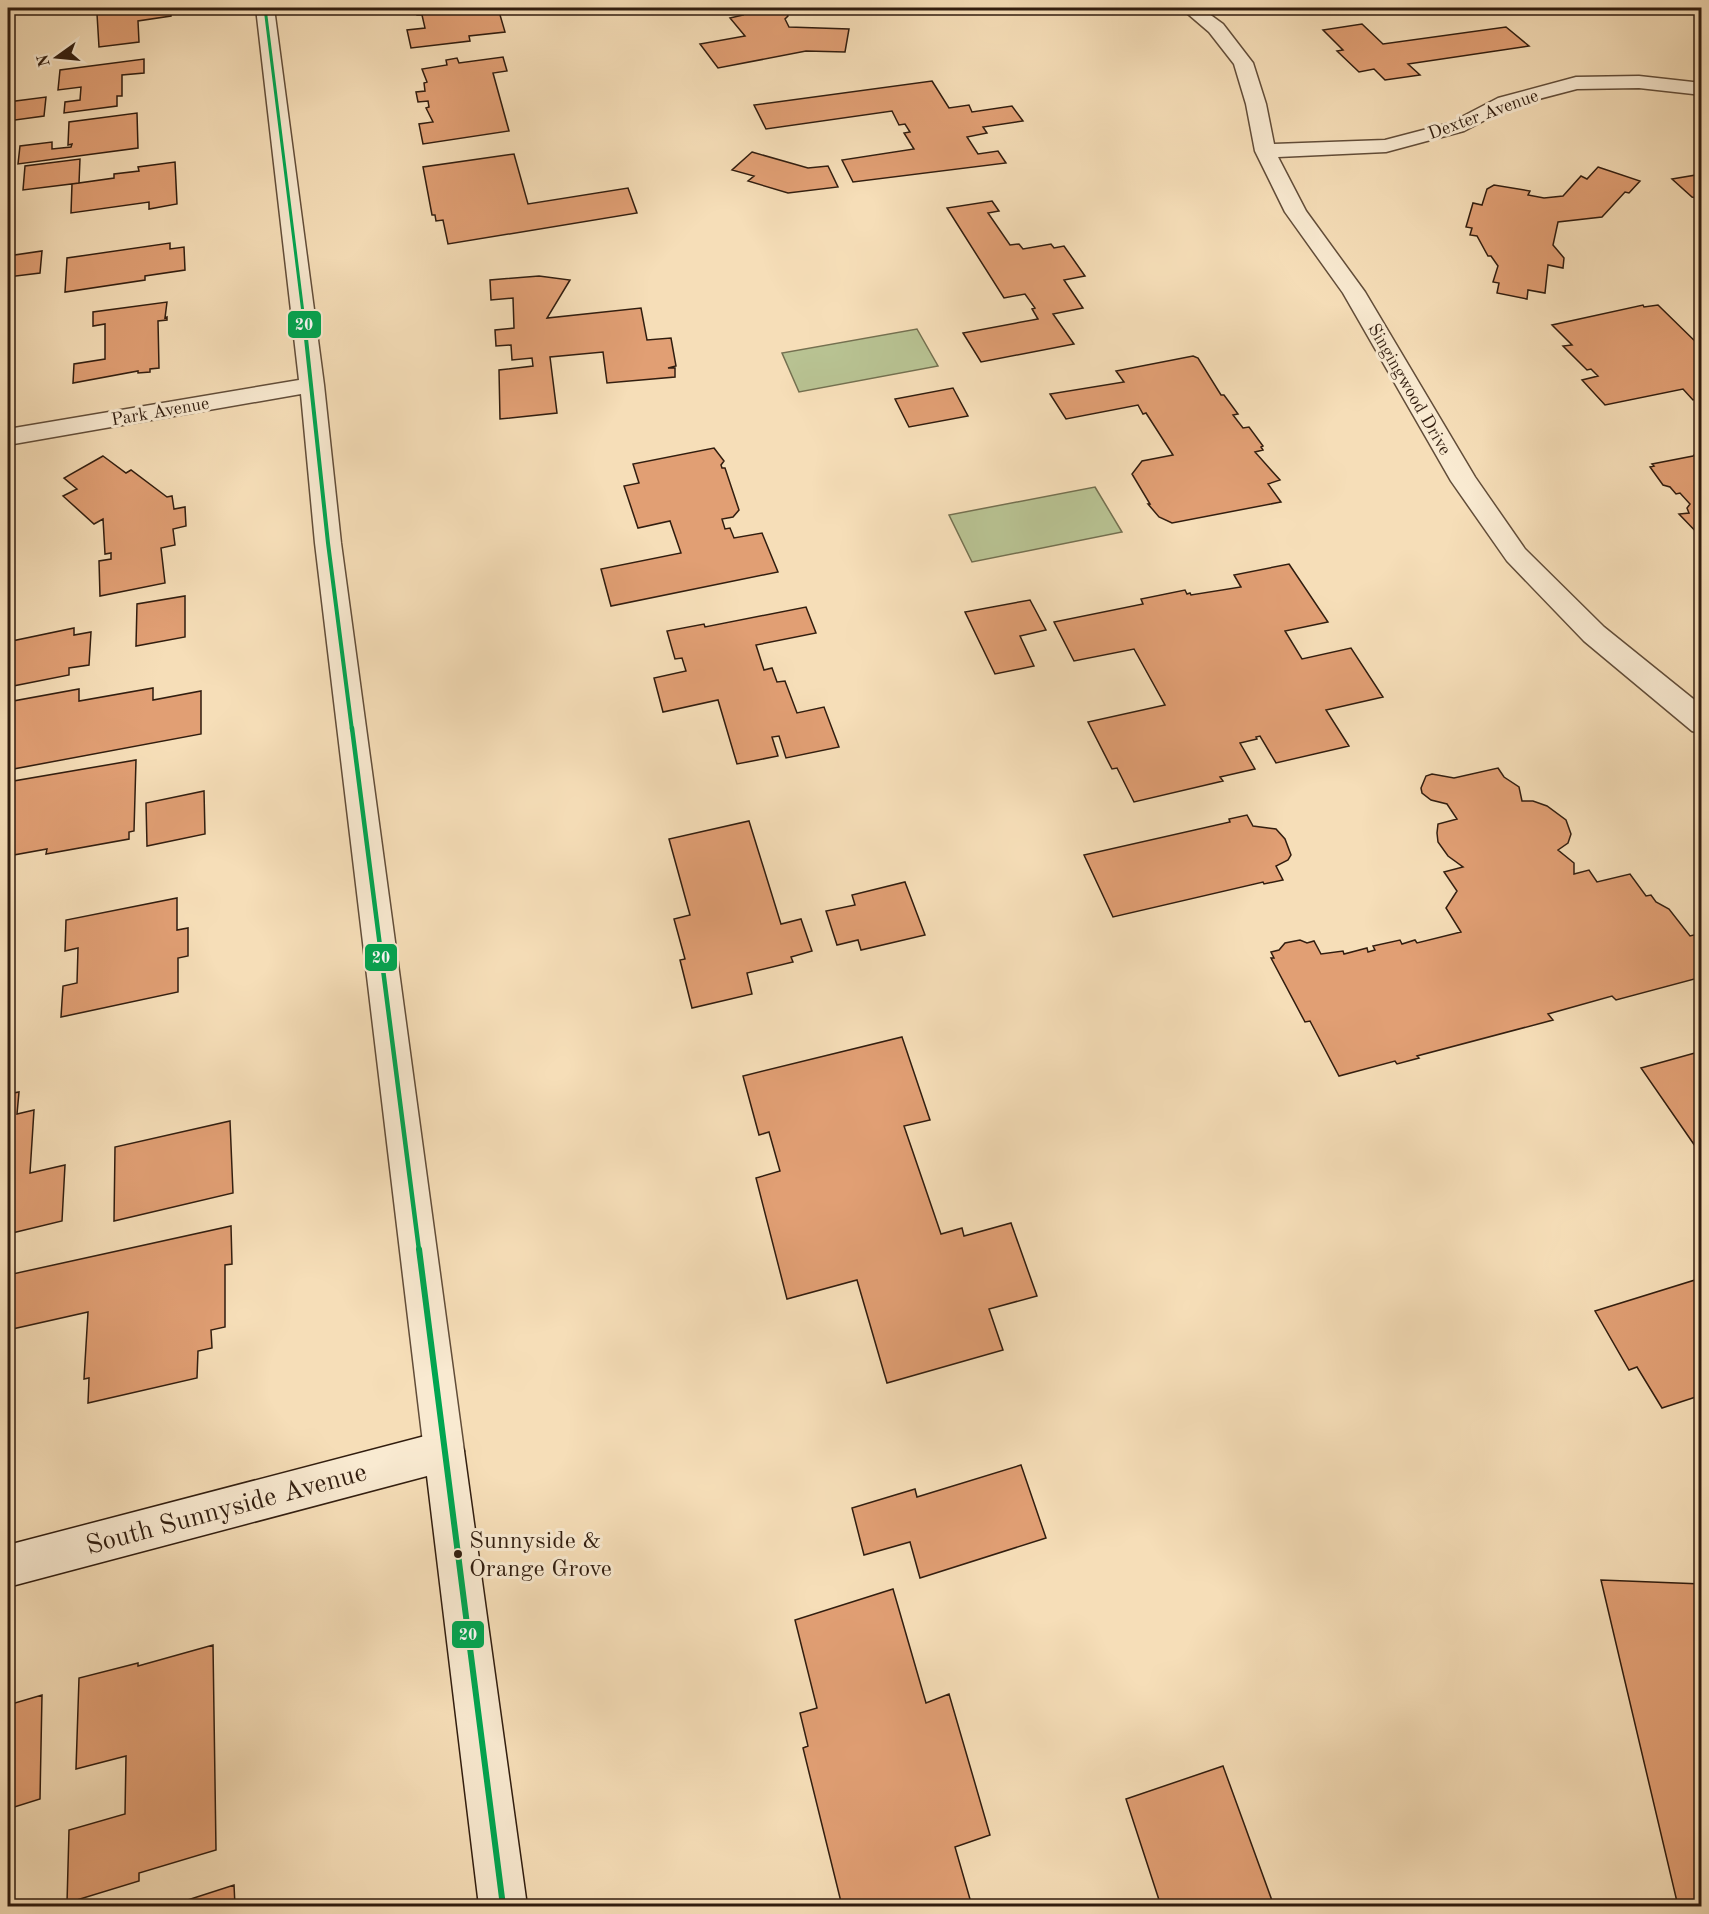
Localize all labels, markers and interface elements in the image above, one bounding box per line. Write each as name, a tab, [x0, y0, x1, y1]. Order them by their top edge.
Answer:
north arrow	[27, 27, 87, 87]
text: N	[35, 52, 54, 68]
street label: Dexter Avenue	[1426, 87, 1541, 143]
line badge: 20	[287, 310, 322, 339]
text: 20	[295, 318, 313, 334]
street label: Singingwood Drive	[1364, 321, 1454, 458]
street label: Park Avenue	[110, 395, 211, 429]
line badge: 20	[364, 943, 398, 972]
text: 20	[372, 951, 390, 967]
street label: South Sunnyside Avenue	[83, 1459, 370, 1560]
place label: Sunnyside & Orange Grove	[469, 1530, 612, 1582]
marker: Sunnyside & Orange Grove	[452, 1548, 464, 1560]
line badge: 20	[451, 1620, 485, 1649]
text: 20	[459, 1628, 477, 1644]

